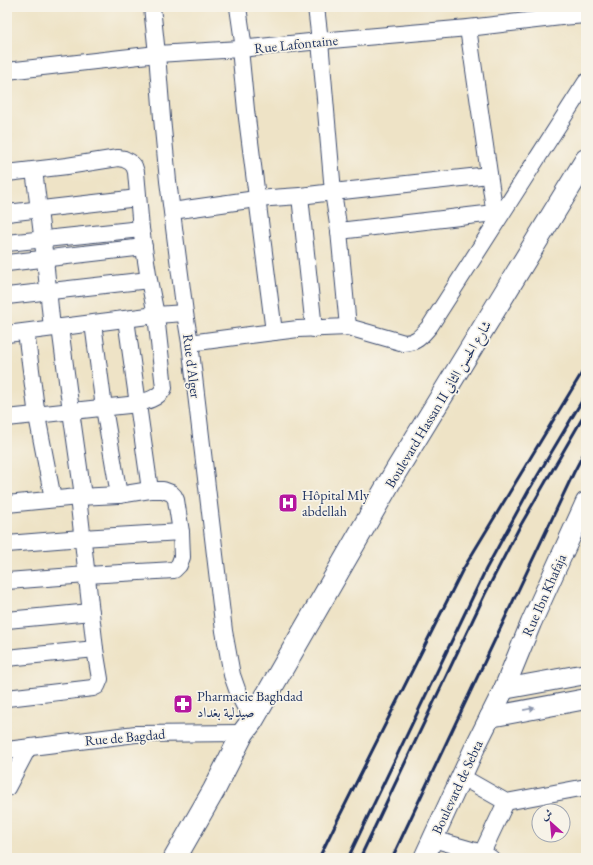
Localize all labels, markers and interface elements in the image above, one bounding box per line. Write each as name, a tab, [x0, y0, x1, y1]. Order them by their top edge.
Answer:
street label: Rue Lafontaine	[253, 31, 339, 57]
street label: Boulevard Hassan II شارع الحسن الثاني	[381, 317, 498, 493]
street label: Rue d'Alger	[179, 333, 205, 400]
place label: Hôpital Mly abdellah	[302, 486, 370, 520]
hospital icon: Hôpital Mly abdellah	[277, 492, 299, 514]
street label: Rue Ibn Khafaja	[518, 551, 570, 639]
place label: Pharmacie Baghdad صيدلية بغداد	[197, 687, 304, 721]
pharmacy icon: Pharmacie Baghdad صيدلية بغداد	[172, 693, 194, 715]
one-way arrow	[523, 706, 535, 712]
street label: Rue de Bagdad	[84, 724, 167, 749]
street label: Boulevard de Sebta	[427, 737, 487, 837]
north arrow	[531, 803, 571, 843]
text: ش	[538, 805, 555, 823]

